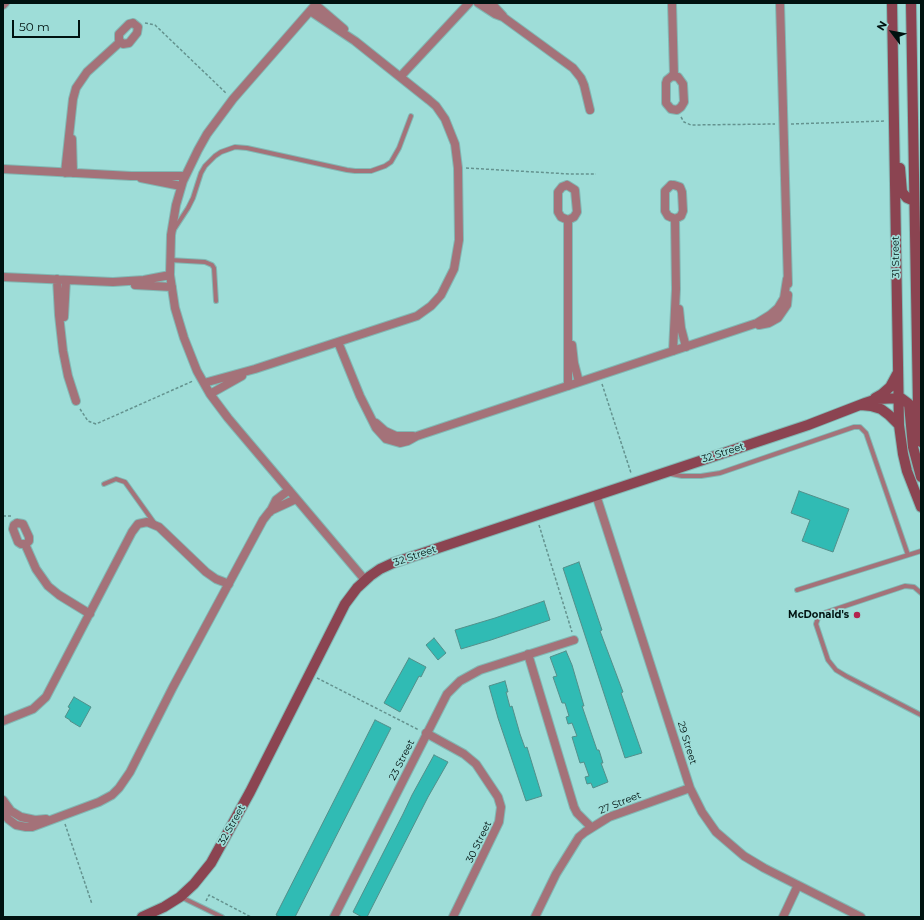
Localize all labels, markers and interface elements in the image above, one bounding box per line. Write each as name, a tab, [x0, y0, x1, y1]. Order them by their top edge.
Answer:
scale bar	[14, 12, 82, 38]
north arrow	[872, 12, 912, 52]
text: N	[874, 18, 890, 33]
text: 50 m	[19, 19, 50, 34]
street label: 31 Street	[890, 236, 902, 278]
street label: 32 Street	[700, 440, 746, 466]
street label: 32 Street	[392, 543, 438, 569]
place label: McDonald's	[788, 609, 849, 621]
marker: McDonald's	[852, 610, 862, 620]
street label: 29 Street	[675, 720, 699, 766]
street label: 23 Street	[387, 738, 417, 782]
street label: 27 Street	[597, 789, 643, 817]
street label: 32 Street	[216, 803, 248, 847]
street label: 30 Street	[464, 819, 494, 865]

